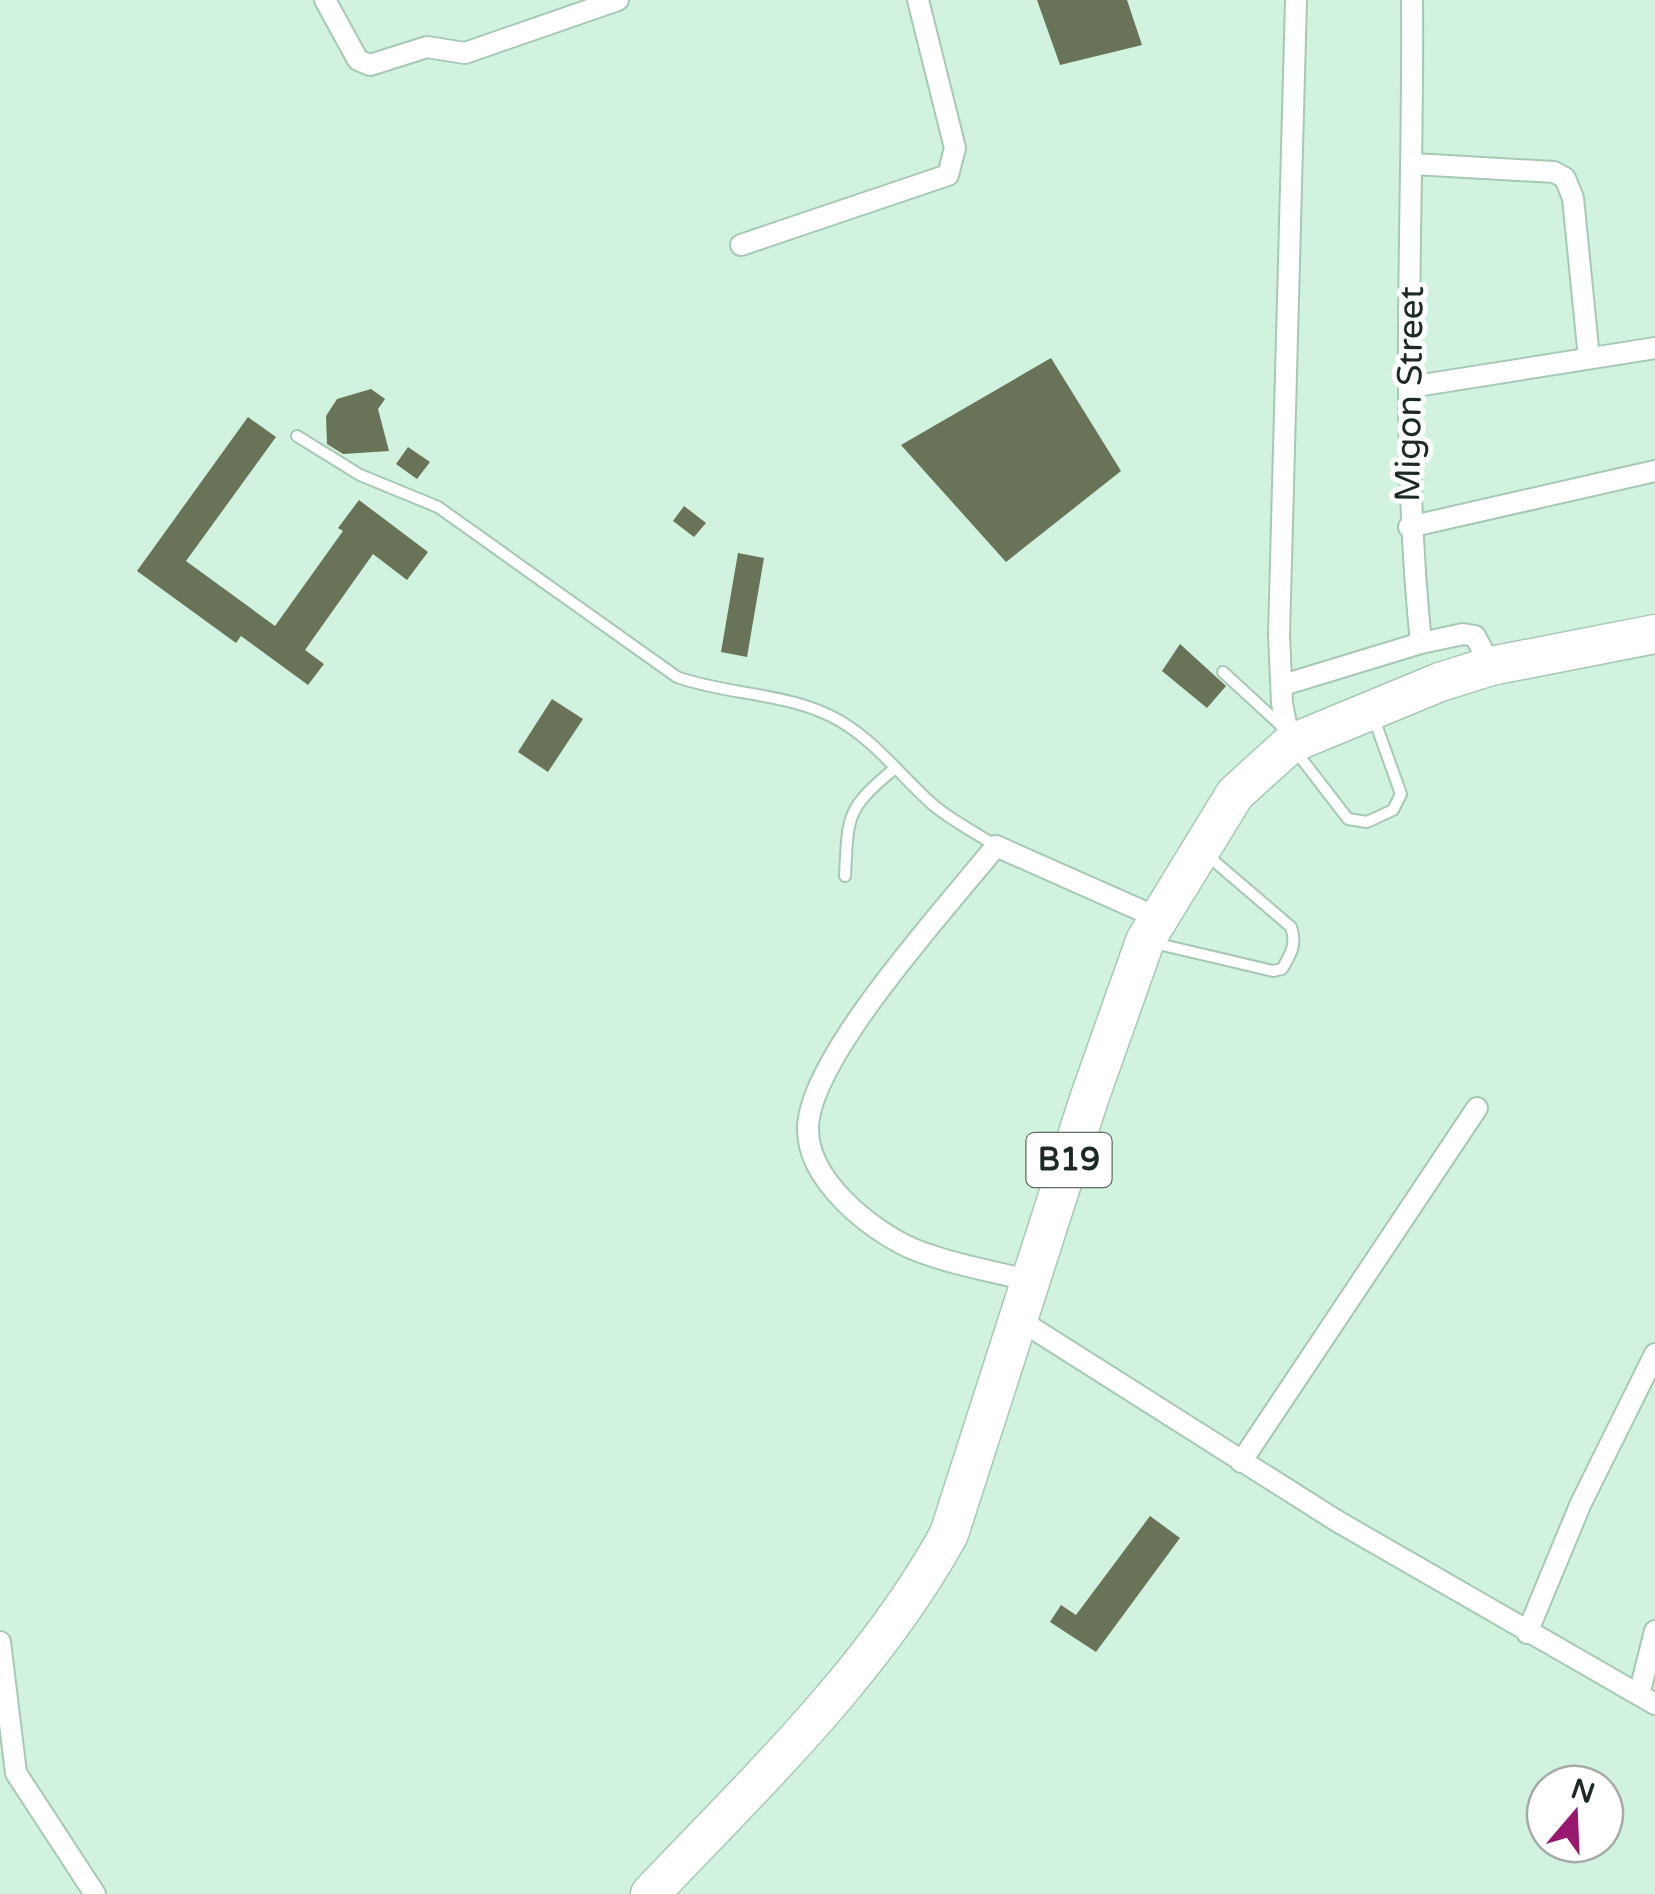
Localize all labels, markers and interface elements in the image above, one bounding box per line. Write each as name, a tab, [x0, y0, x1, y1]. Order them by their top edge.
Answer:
street label: Migon Street	[1387, 286, 1433, 502]
road number: B19	[1026, 1133, 1112, 1187]
north arrow	[1525, 1764, 1625, 1864]
text: N	[1567, 1772, 1599, 1811]

